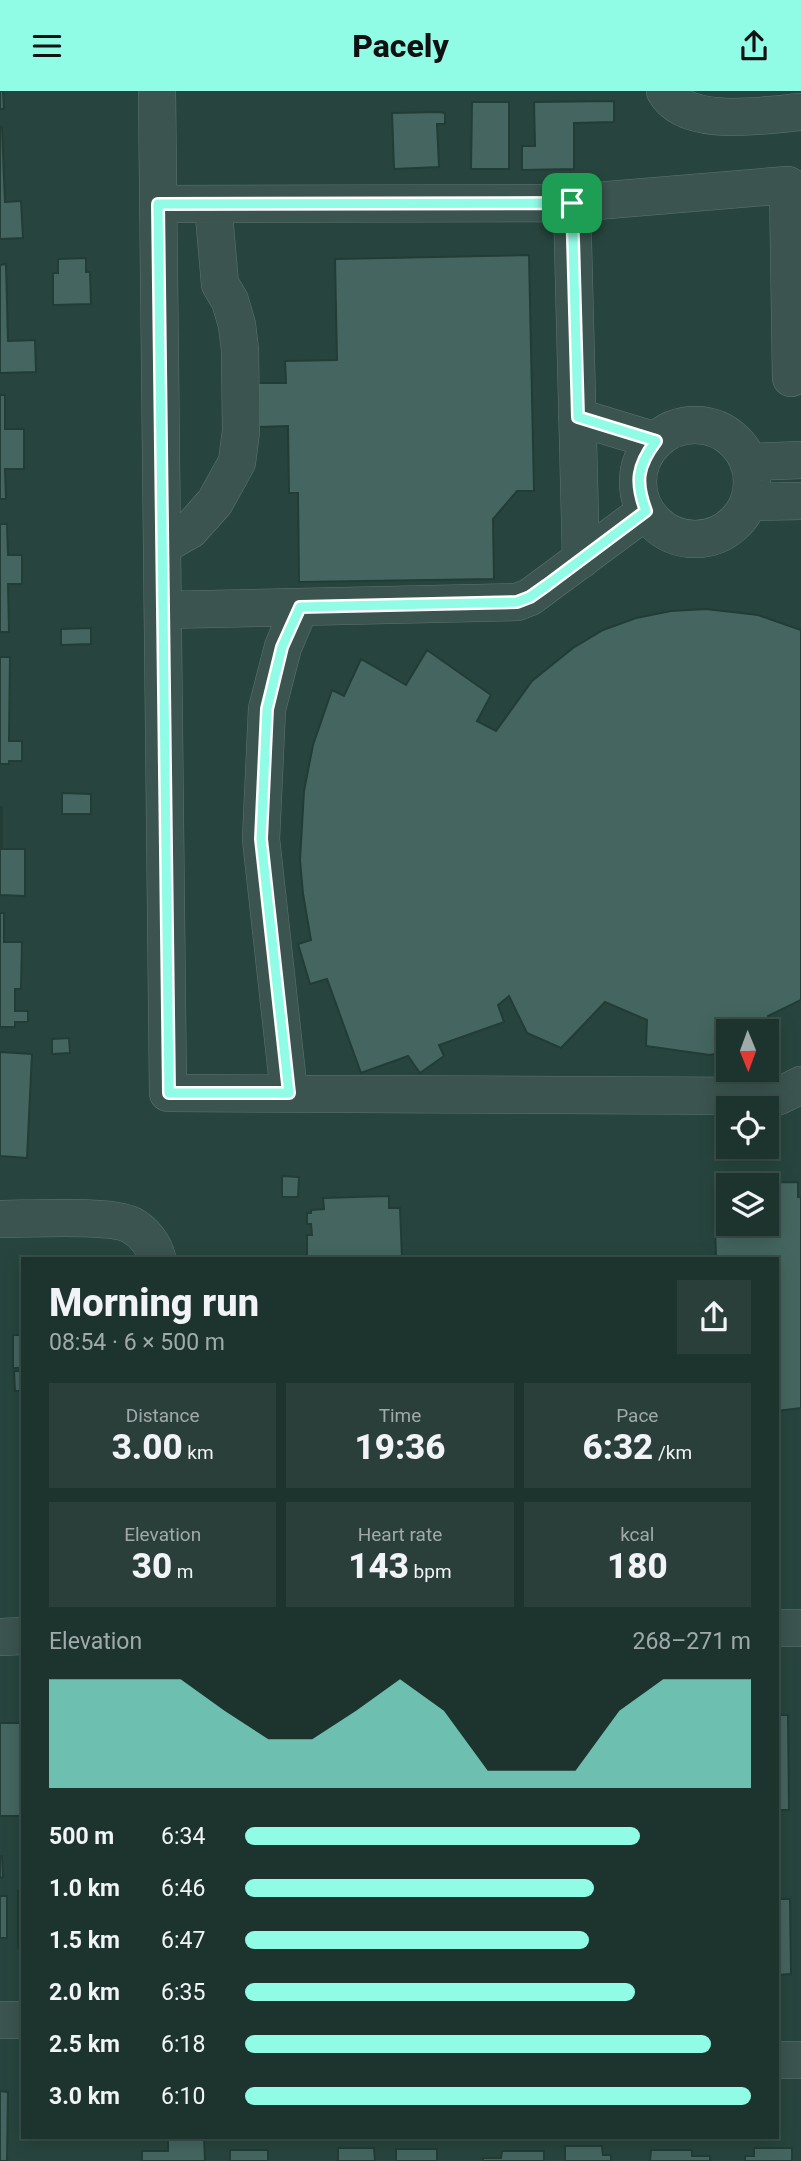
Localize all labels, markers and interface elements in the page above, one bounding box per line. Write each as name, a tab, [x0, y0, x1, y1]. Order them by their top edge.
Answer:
icon: menu	[28, 27, 66, 65]
text: Pacely	[352, 27, 449, 65]
icon: share	[735, 27, 773, 65]
pin	[542, 173, 602, 233]
icon: arrive	[553, 184, 591, 222]
north arrow	[716, 1019, 779, 1081]
map controls	[716, 1019, 779, 1236]
button: locate	[716, 1096, 779, 1159]
button: layers	[716, 1173, 779, 1236]
button: share	[677, 1280, 751, 1354]
text: Morning run	[49, 1281, 259, 1325]
text: 08:54 · 6 × 500 m	[49, 1329, 225, 1356]
text: Distance	[126, 1404, 200, 1427]
text: Time	[379, 1404, 421, 1427]
text: Pace	[616, 1404, 658, 1427]
text: 3.00	[112, 1427, 183, 1468]
text: 19:36	[355, 1427, 445, 1468]
text: 6:32	[583, 1427, 653, 1468]
text: km	[183, 1441, 214, 1464]
text: /km	[653, 1441, 692, 1464]
text: Elevation	[124, 1523, 201, 1546]
text: Heart rate	[358, 1523, 442, 1546]
text: kcal	[620, 1523, 655, 1546]
text: 30	[132, 1546, 172, 1587]
text: 143	[348, 1546, 409, 1587]
text: 180	[607, 1546, 668, 1587]
text: m	[172, 1560, 194, 1583]
text: bpm	[409, 1560, 452, 1583]
text: Elevation	[49, 1628, 142, 1655]
text: 268–271 m	[632, 1628, 751, 1655]
text: 500 m	[49, 1823, 114, 1850]
text: 6:34	[161, 1823, 205, 1850]
text: 1.0 km	[49, 1875, 120, 1902]
text: 6:46	[161, 1875, 205, 1902]
text: 1.5 km	[49, 1927, 120, 1954]
text: 6:47	[161, 1927, 205, 1954]
text: 2.0 km	[49, 1979, 120, 2006]
text: 6:35	[161, 1979, 205, 2006]
text: 2.5 km	[49, 2031, 120, 2058]
text: 6:18	[161, 2031, 205, 2058]
text: 3.0 km	[49, 2083, 120, 2110]
text: 6:10	[161, 2083, 205, 2110]

